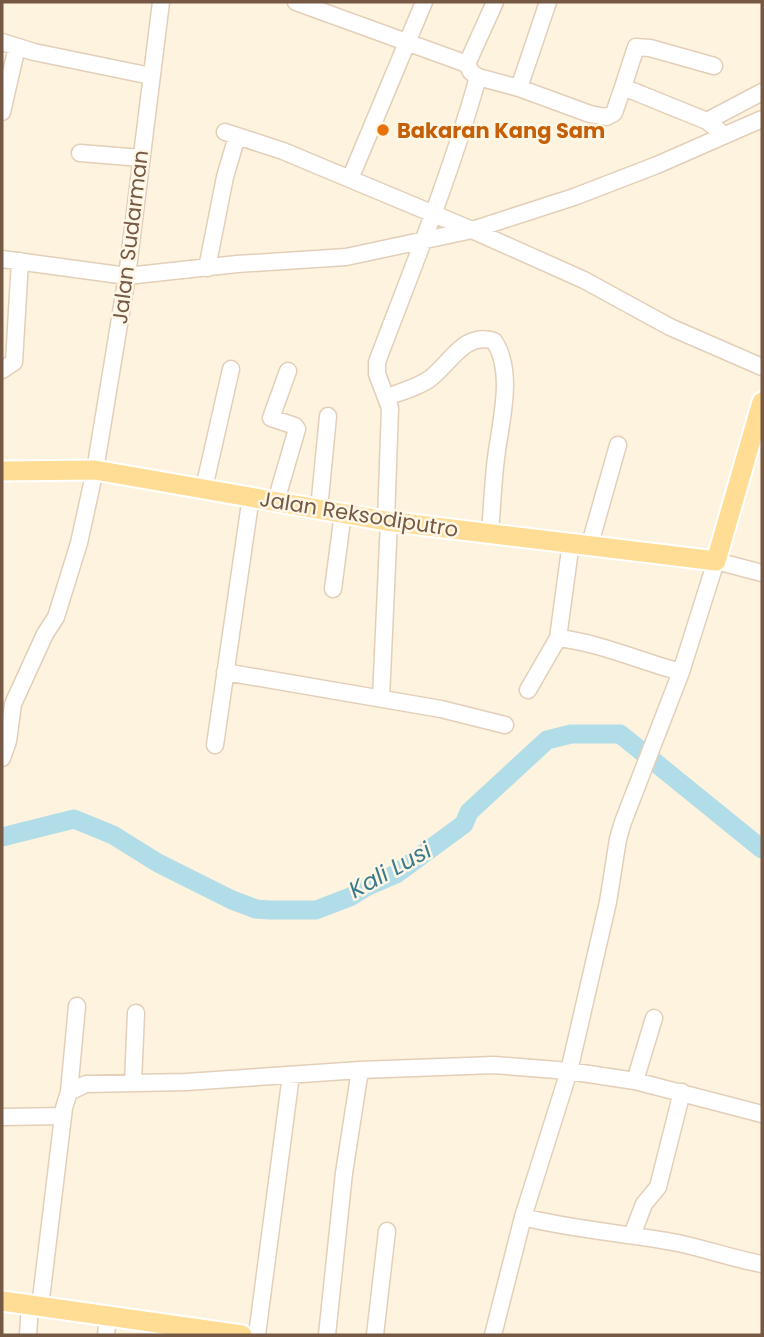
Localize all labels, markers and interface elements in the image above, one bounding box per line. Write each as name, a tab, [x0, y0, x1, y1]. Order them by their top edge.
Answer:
place label: Bakaran Kang Sam	[397, 116, 605, 145]
marker: Bakaran Kang Sam	[375, 122, 391, 138]
street label: Jalan Sudarman	[105, 148, 155, 326]
street label: Jalan Reksodiputro	[258, 484, 460, 544]
water label: Kali Lusi	[343, 834, 437, 906]

